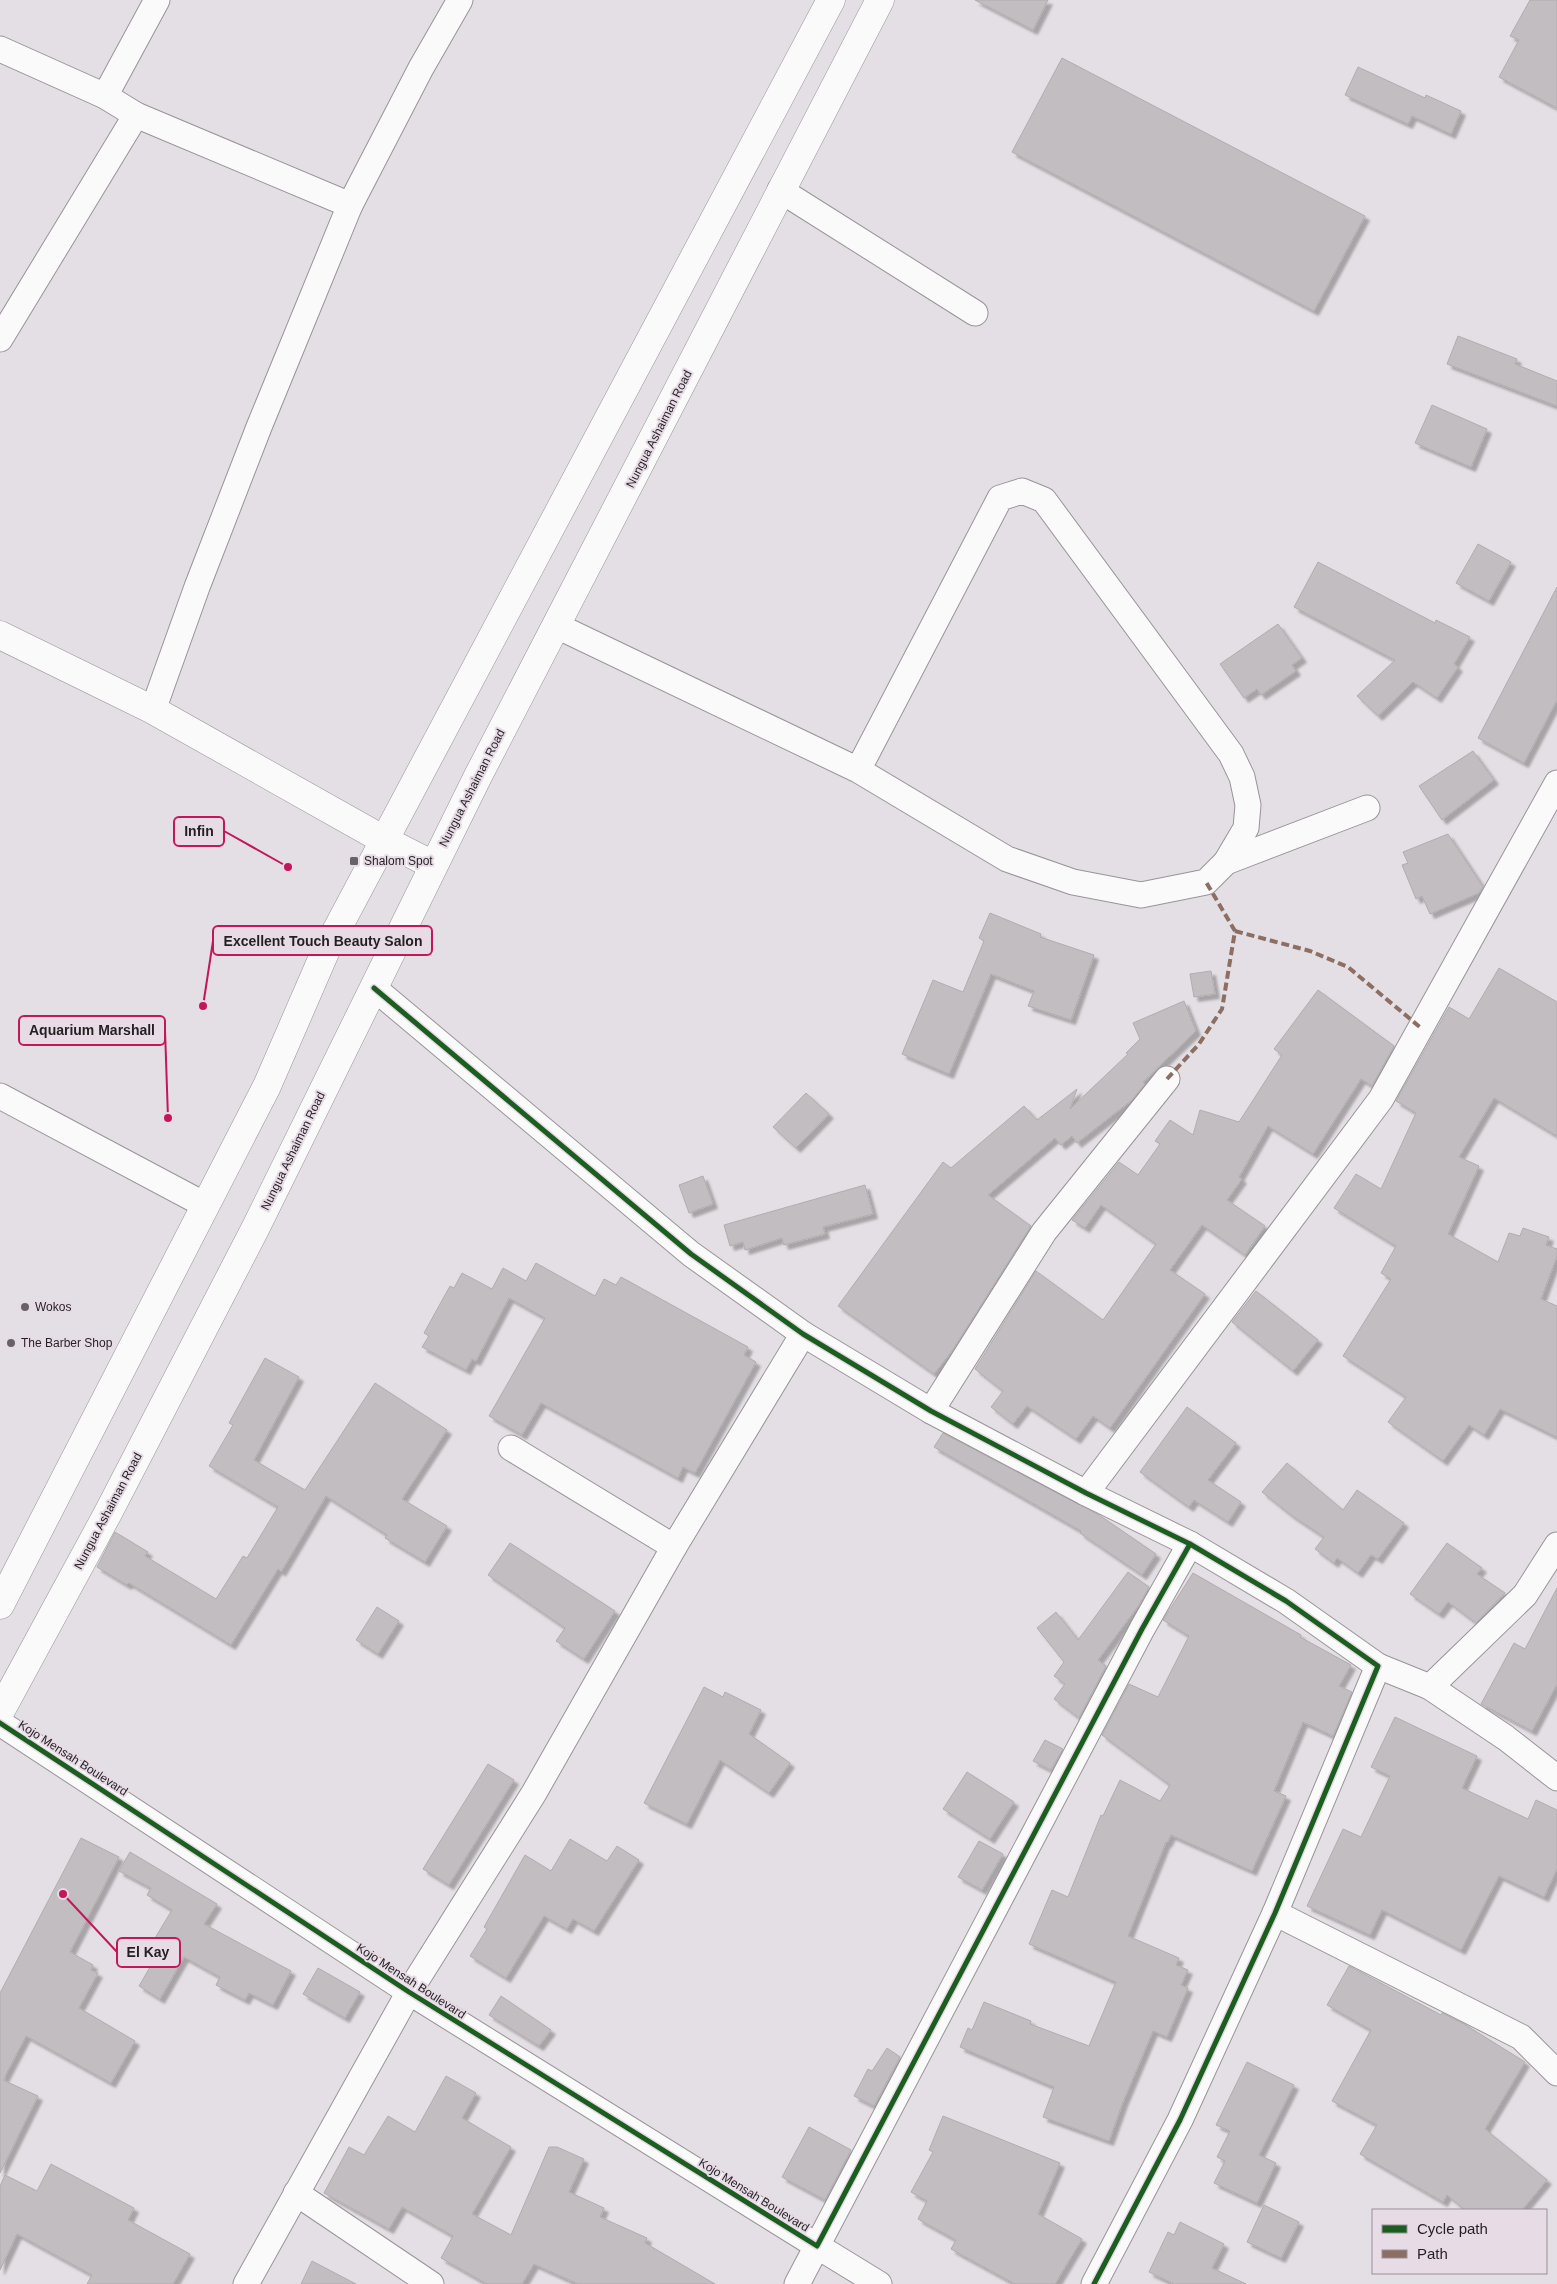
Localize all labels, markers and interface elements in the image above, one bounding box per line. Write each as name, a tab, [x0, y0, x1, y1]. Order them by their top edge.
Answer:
street label: Nungua Ashaiman Road	[623, 368, 695, 490]
street label: Nungua Ashaiman Road	[436, 727, 508, 849]
callout: Infin	[174, 817, 224, 846]
text: Infin	[184, 823, 214, 839]
place label: Shalom Spot	[364, 854, 433, 868]
marker: Shalom Spot	[348, 855, 360, 867]
callout: Excellent Touch Beauty Salon	[213, 926, 432, 955]
text: Excellent Touch Beauty Salon	[224, 933, 422, 949]
callout: Aquarium Marshall	[19, 1016, 165, 1045]
text: Aquarium Marshall	[29, 1022, 155, 1038]
street label: Nungua Ashaiman Road	[258, 1089, 328, 1213]
place label: Wokos	[35, 1300, 71, 1314]
marker: Wokos	[19, 1301, 31, 1313]
place label: The Barber Shop	[21, 1336, 113, 1350]
marker: The Barber Shop	[5, 1337, 17, 1349]
street label: Nungua Ashaiman Road	[71, 1450, 145, 1572]
street label: Kojo Mensah Boulevard	[16, 1717, 130, 1799]
callout: El Kay	[117, 1938, 180, 1967]
street label: Kojo Mensah Boulevard	[354, 1940, 468, 2022]
text: El Kay	[127, 1944, 170, 1960]
street label: Kojo Mensah Boulevard	[696, 2155, 812, 2235]
legend	[1372, 2209, 1547, 2274]
text: Cycle path	[1417, 2220, 1488, 2237]
text: Path	[1417, 2245, 1448, 2262]

